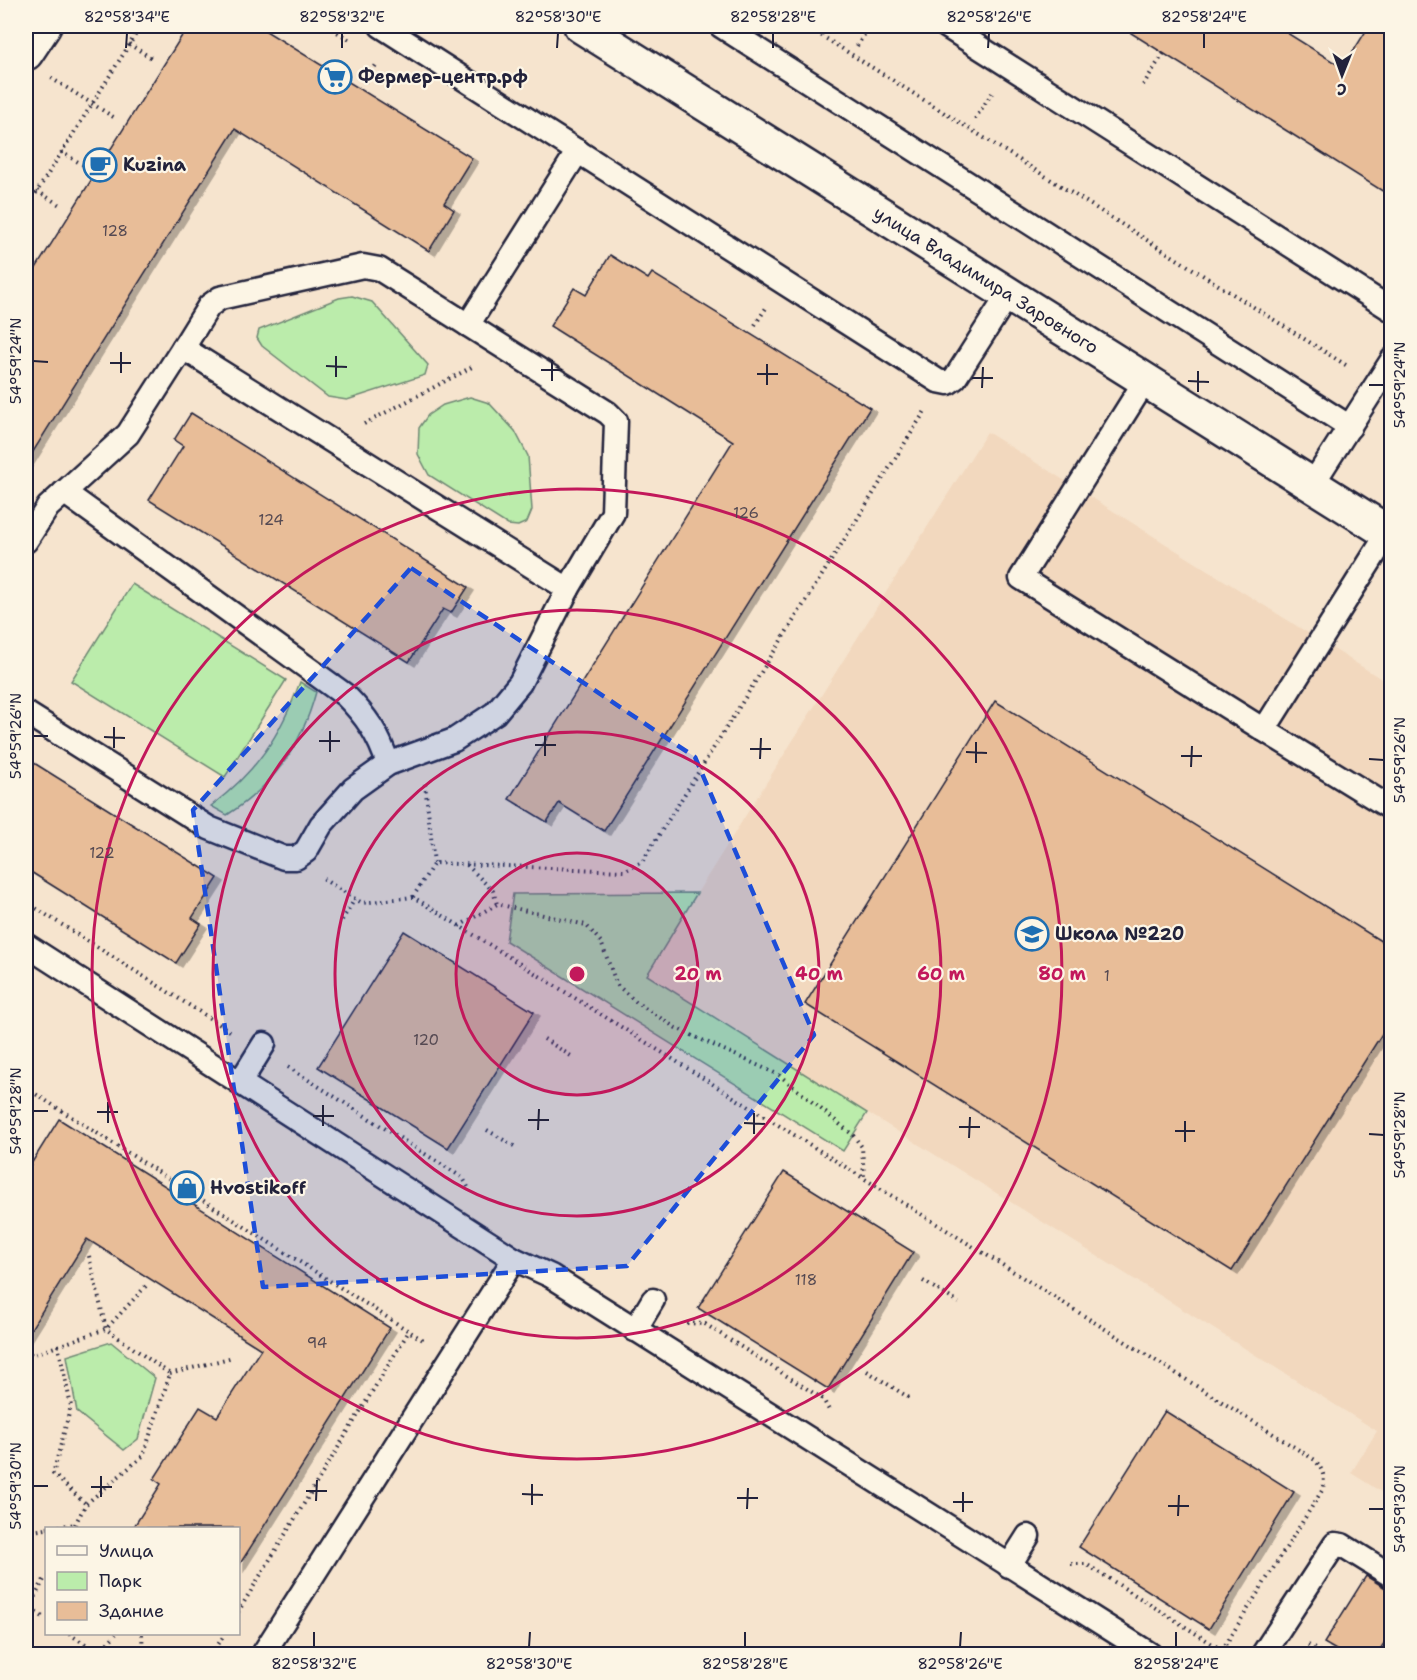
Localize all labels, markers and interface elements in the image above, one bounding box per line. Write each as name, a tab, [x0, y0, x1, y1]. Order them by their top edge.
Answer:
text: 82°58'34"E	[84, 7, 170, 27]
text: 82°58'32"E	[299, 7, 385, 27]
text: 82°58'30"E	[515, 7, 601, 27]
text: 82°58'28"E	[730, 7, 816, 27]
text: 82°58'26"E	[946, 7, 1032, 27]
text: 82°58'24"E	[1161, 7, 1247, 27]
north arrow	[1312, 45, 1372, 105]
supermarket icon: Фермер-центр.рф	[317, 59, 353, 95]
place label: Фермер-центр.рф	[358, 65, 528, 89]
text: С	[1336, 79, 1347, 100]
cafe icon: Kuzina	[82, 147, 118, 183]
place label: Kuzina	[123, 153, 187, 177]
street label: улица Владимира Заровного	[869, 201, 1103, 359]
house number: 128	[102, 221, 128, 241]
text: 54°59'24"N	[6, 318, 26, 404]
text: 54°59'24"N	[1390, 342, 1410, 428]
house number: 126	[733, 503, 759, 523]
house number: 124	[258, 510, 284, 530]
text: 54°59'26"N	[6, 693, 26, 779]
text: 54°59'26"N	[1390, 717, 1410, 803]
house number: 122	[89, 843, 115, 863]
school or university icon: Школа №220	[1014, 916, 1050, 952]
place label: Школа №220	[1055, 922, 1184, 946]
text: 20 m	[674, 962, 722, 986]
text: 40 m	[795, 962, 843, 986]
text: 60 m	[917, 962, 965, 986]
text: 80 m	[1038, 962, 1086, 986]
centre of rings	[567, 964, 587, 984]
house number: 1	[1104, 966, 1110, 986]
house number: 120	[413, 1030, 439, 1050]
text: 54°59'28"N	[6, 1067, 26, 1155]
text: 54°59'28"N	[1390, 1091, 1410, 1179]
shop icon: Hvostikoff	[169, 1170, 205, 1206]
place label: Hvostikoff	[210, 1176, 307, 1200]
house number: 118	[795, 1270, 817, 1290]
house number: 94	[307, 1333, 327, 1353]
text: 54°59'30"N	[6, 1442, 26, 1530]
text: 54°59'30"N	[1390, 1465, 1410, 1553]
legend	[45, 1527, 240, 1635]
text: Улица	[99, 1539, 153, 1563]
text: Парк	[99, 1569, 142, 1593]
text: Здание	[99, 1599, 164, 1623]
text: 82°58'32"E	[271, 1654, 357, 1674]
text: 82°58'30"E	[486, 1654, 572, 1674]
text: 82°58'28"E	[702, 1654, 788, 1674]
text: 82°58'26"E	[917, 1654, 1003, 1674]
text: 82°58'24"E	[1133, 1654, 1219, 1674]

